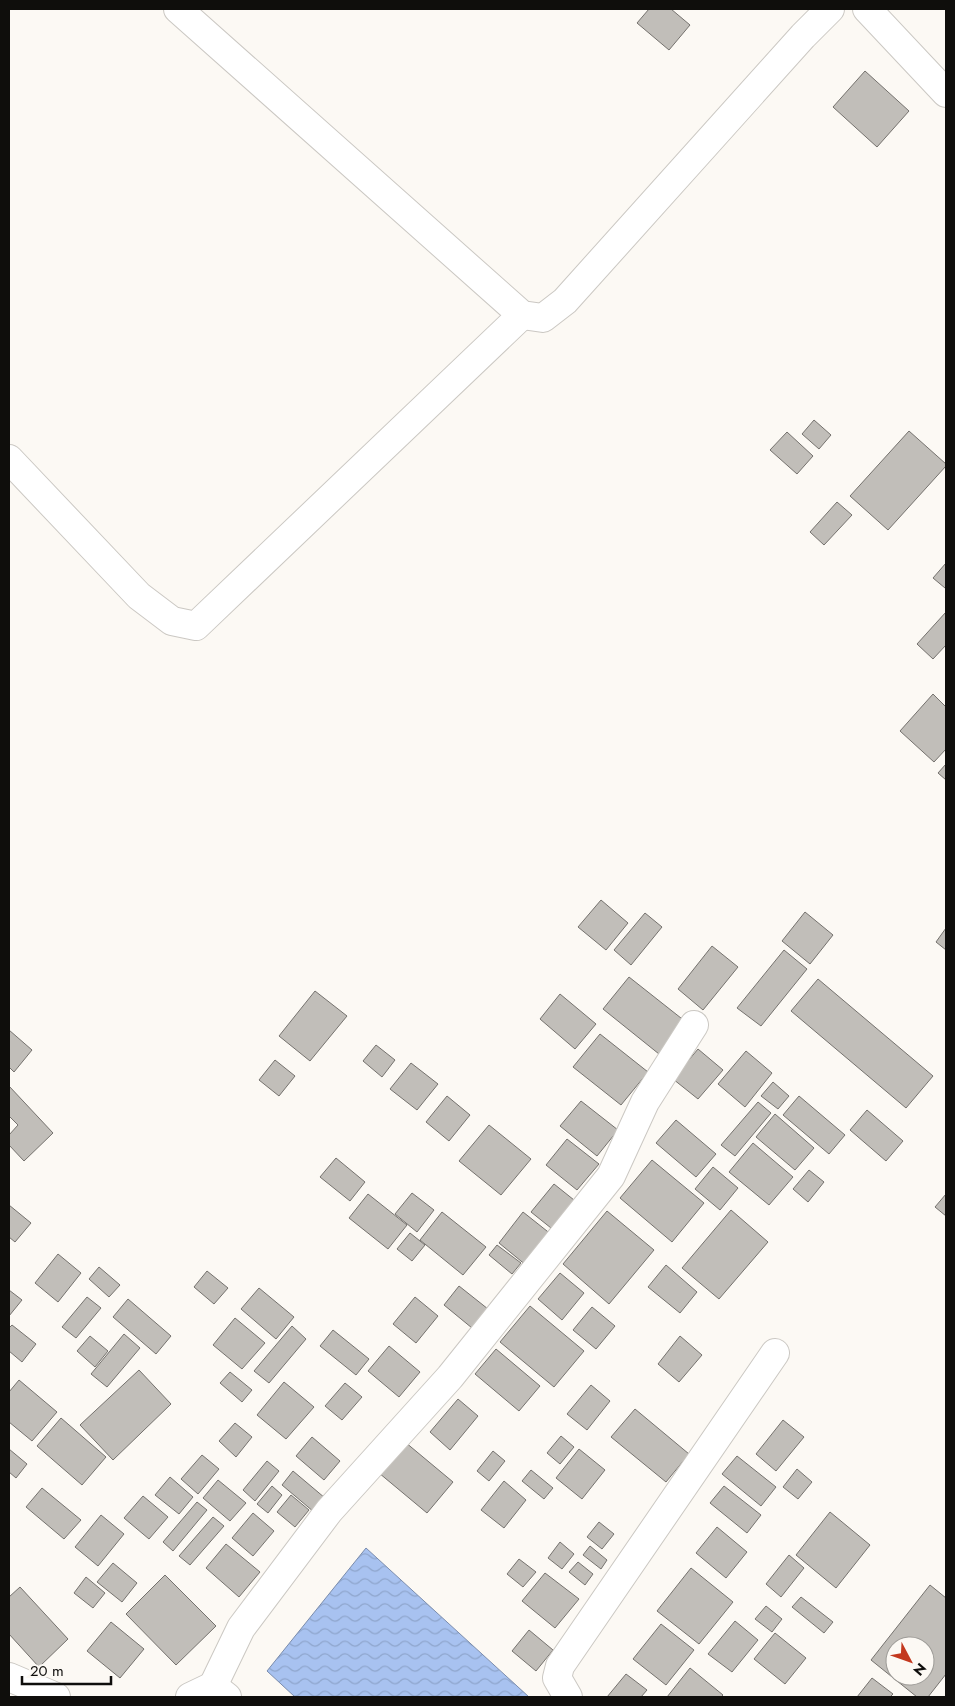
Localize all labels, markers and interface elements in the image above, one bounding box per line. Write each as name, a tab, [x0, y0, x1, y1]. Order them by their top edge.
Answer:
north arrow	[885, 1636, 935, 1686]
scale bar	[22, 1654, 111, 1686]
text: N	[909, 1659, 931, 1680]
text: 20 m	[30, 1660, 64, 1682]

